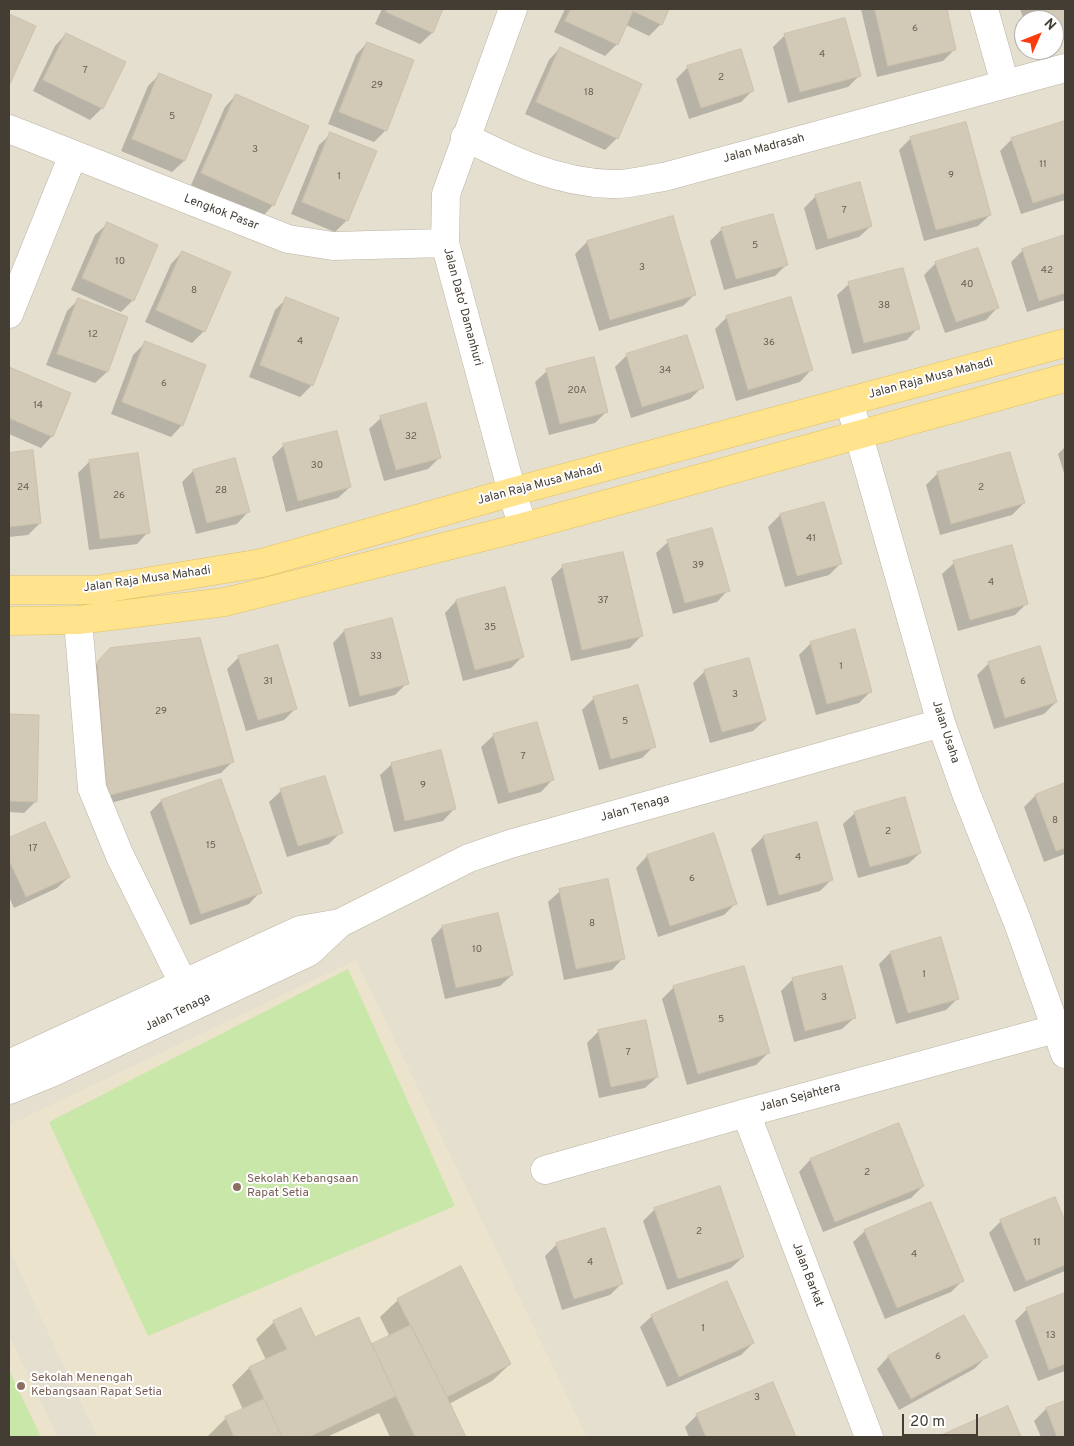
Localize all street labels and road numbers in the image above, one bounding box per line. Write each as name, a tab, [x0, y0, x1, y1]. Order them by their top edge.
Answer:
street label: Jalan Madrasah	[722, 131, 806, 167]
street label: Lengkok Pasar	[181, 192, 261, 234]
street label: Jalan Dato' Damanhuri	[439, 246, 485, 368]
street label: Jalan Raja Musa Mahadi	[867, 355, 995, 403]
street label: Jalan Raja Musa Mahadi	[476, 461, 604, 509]
street label: Jalan Raja Musa Mahadi	[82, 564, 212, 596]
street label: Jalan Usaha	[928, 699, 962, 765]
street label: Jalan Tenaga	[599, 792, 671, 826]
street label: Jalan Tenaga	[143, 991, 213, 1035]
street label: Jalan Sejahtera	[758, 1080, 842, 1116]
street label: Jalan Barkat	[788, 1241, 826, 1309]

